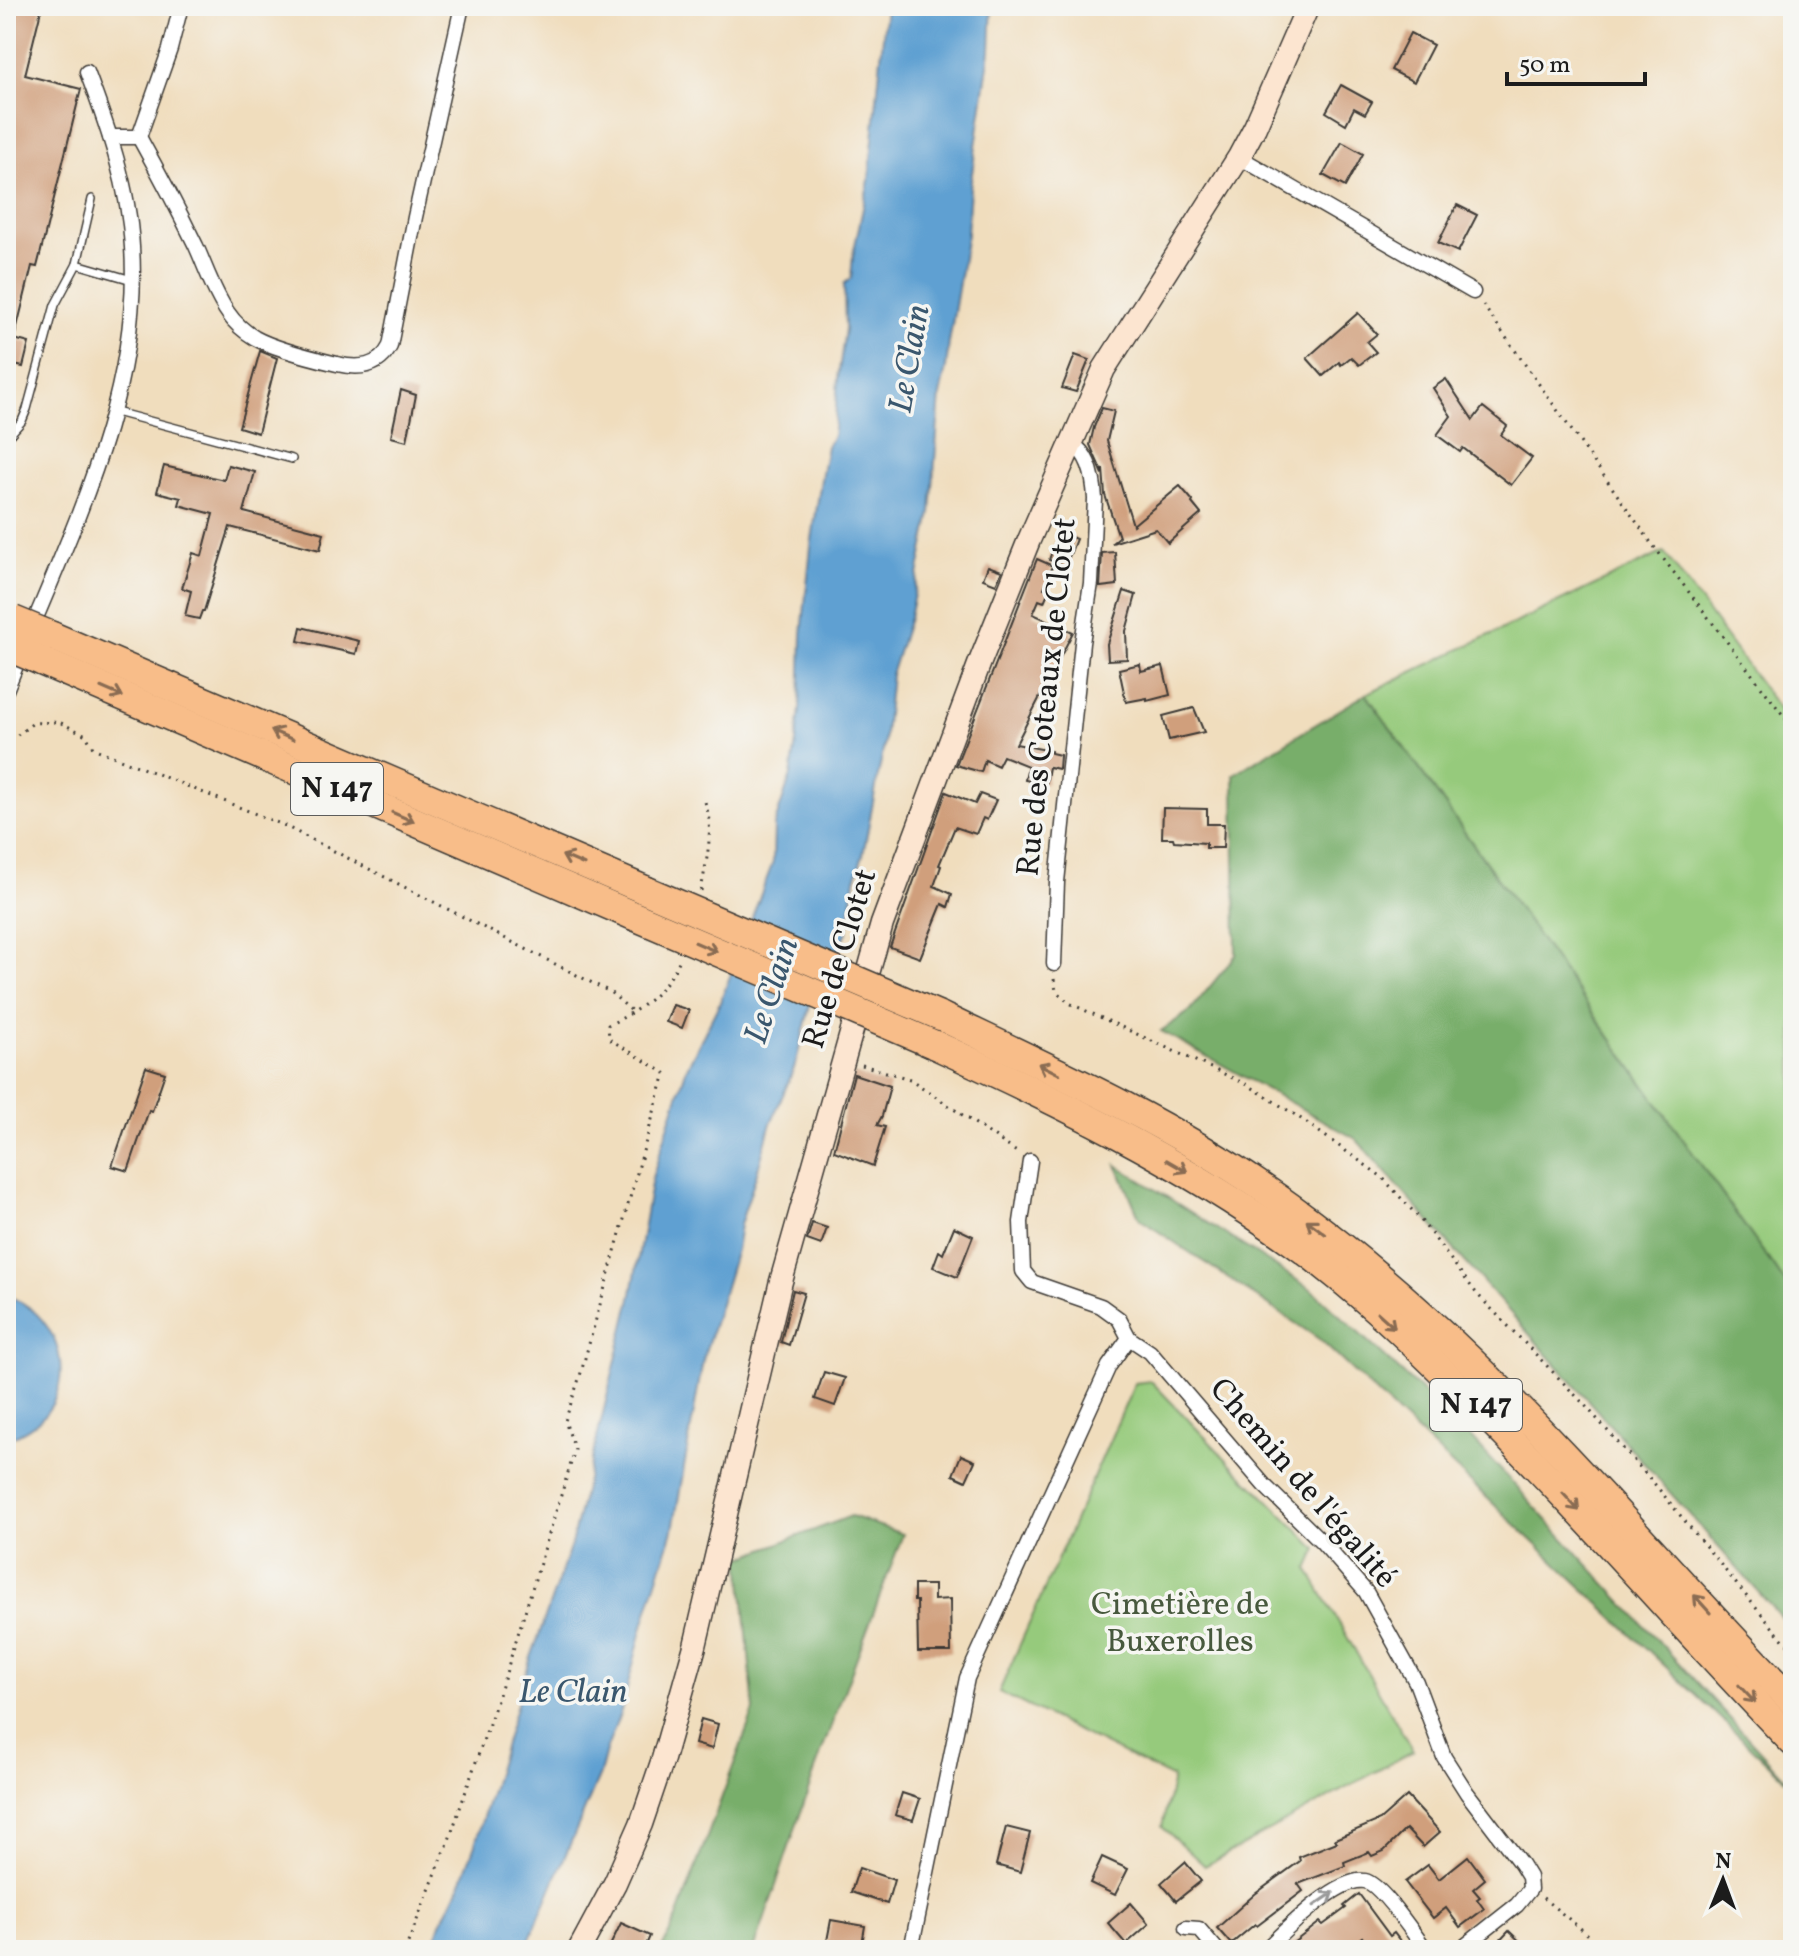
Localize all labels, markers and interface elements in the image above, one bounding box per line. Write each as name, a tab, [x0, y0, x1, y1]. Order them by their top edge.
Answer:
scale bar	[1507, 36, 1645, 86]
text: 50 m	[1519, 49, 1571, 83]
water label: Le Clain	[878, 301, 944, 417]
street label: Rue des Coteaux de Clotet	[1007, 516, 1089, 878]
one-way arrow	[100, 686, 124, 701]
one-way arrow	[271, 727, 295, 742]
road number: N 147	[291, 763, 383, 815]
one-way arrow	[390, 810, 415, 825]
one-way arrow	[561, 851, 586, 866]
street label: Rue de Clotet	[793, 864, 889, 1054]
water label: Le Clain	[734, 932, 812, 1050]
one-way arrow	[693, 940, 718, 955]
one-way arrow	[1038, 1061, 1062, 1076]
one-way arrow	[1165, 1158, 1188, 1174]
one-way arrow	[1306, 1219, 1327, 1236]
one-way arrow	[1376, 1310, 1396, 1329]
street label: Chemin de l'égalité	[1198, 1369, 1406, 1599]
road number: N 147	[1430, 1379, 1522, 1431]
one-way arrow	[1561, 1492, 1580, 1512]
park label: Cimetière de Buxerolles	[1091, 1584, 1269, 1665]
one-way arrow	[1693, 1594, 1711, 1614]
water label: Le Clain	[518, 1670, 628, 1717]
one-way arrow	[1737, 1683, 1755, 1703]
north arrow	[1683, 1840, 1763, 1920]
text: N	[1715, 1847, 1732, 1878]
one-way arrow	[1312, 1891, 1334, 1907]

